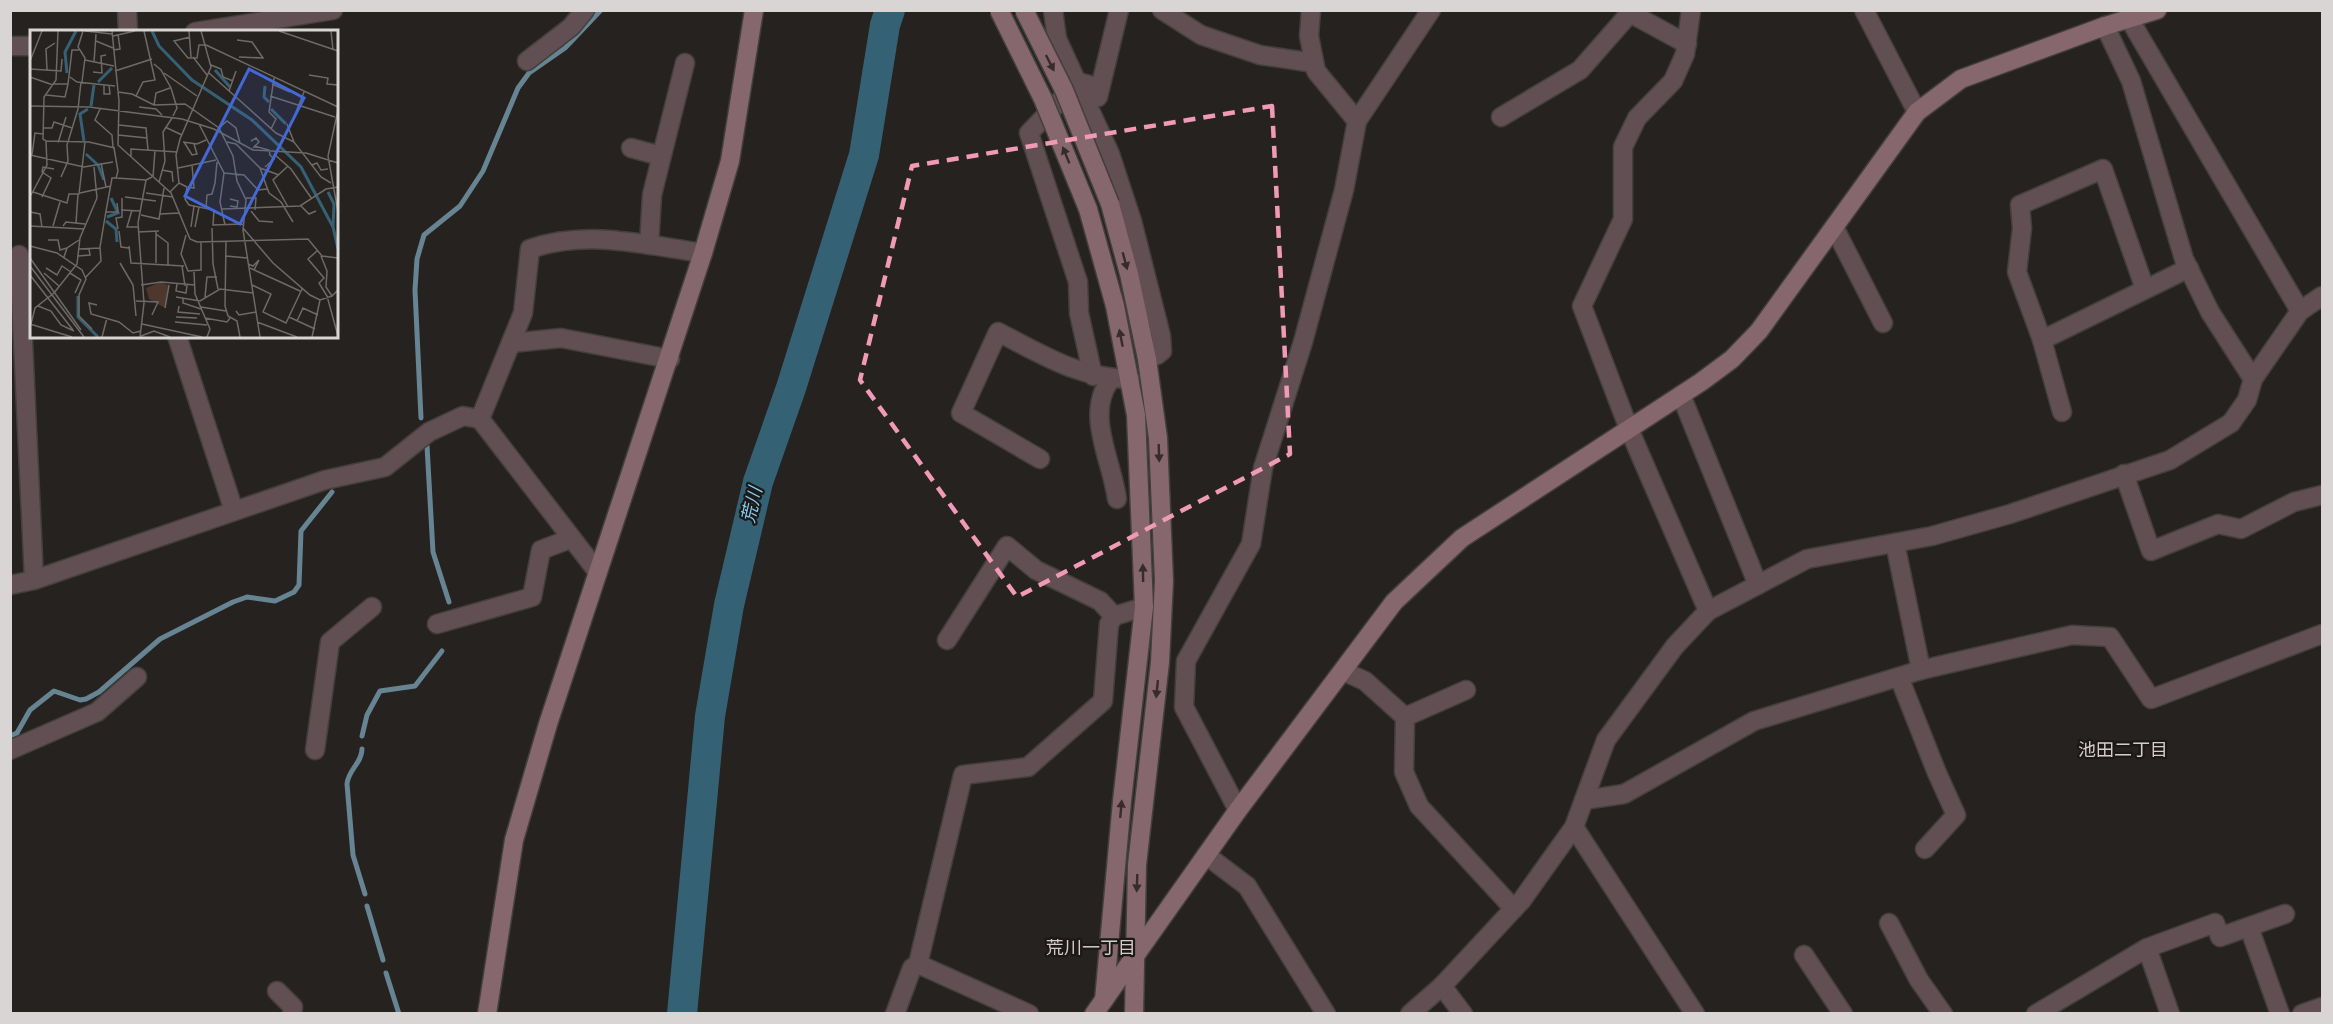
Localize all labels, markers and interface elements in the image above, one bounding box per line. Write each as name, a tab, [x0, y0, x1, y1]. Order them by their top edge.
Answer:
inset map	[30, 30, 338, 338]
one-way arrow	[1045, 54, 1055, 71]
one-way arrow	[1061, 145, 1071, 163]
one-way arrow	[1121, 252, 1130, 270]
one-way arrow	[1116, 328, 1125, 347]
one-way arrow	[1154, 443, 1164, 462]
water label: 荒川	[736, 483, 767, 525]
one-way arrow	[1139, 564, 1148, 583]
one-way arrow	[1152, 680, 1162, 699]
district label: 池田二丁目	[2078, 738, 2168, 761]
one-way arrow	[1116, 799, 1126, 818]
one-way arrow	[1132, 874, 1141, 893]
district label: 荒川一丁目	[1046, 936, 1136, 959]

